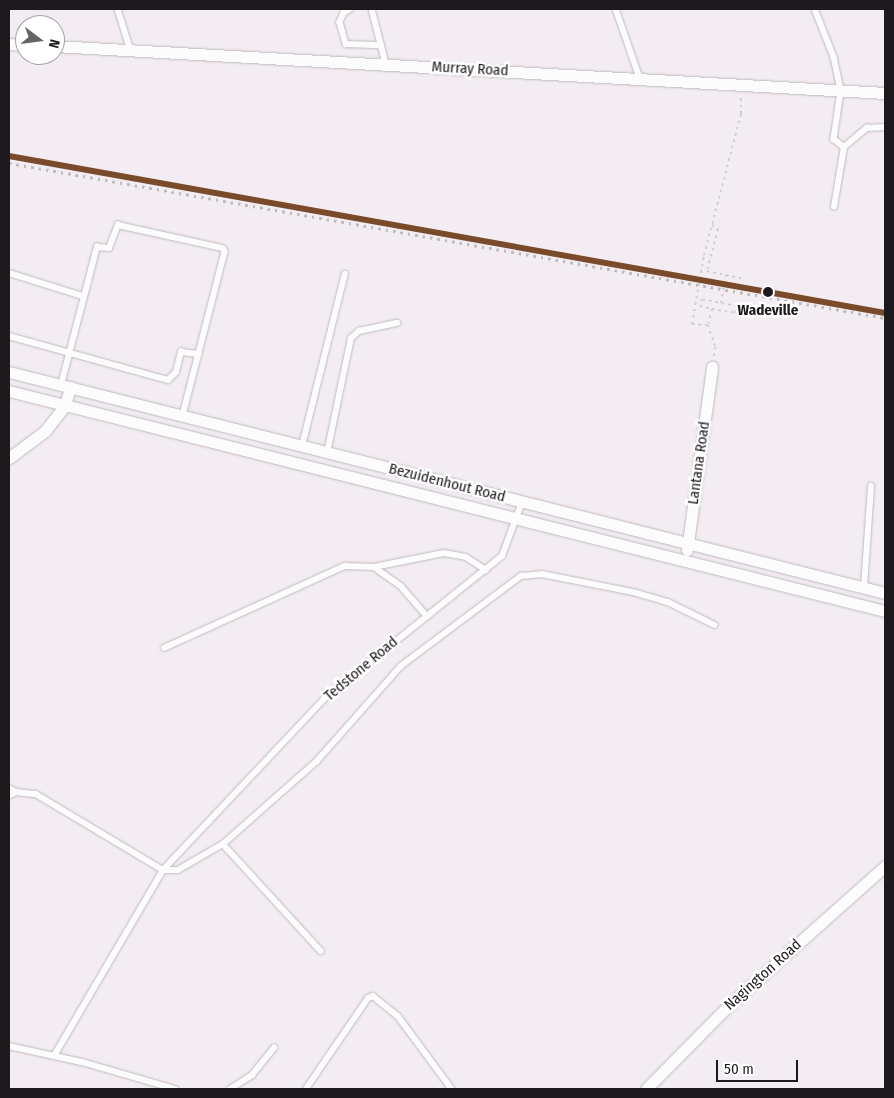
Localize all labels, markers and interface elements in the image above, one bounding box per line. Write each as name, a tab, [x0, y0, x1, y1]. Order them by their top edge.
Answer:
north arrow	[15, 15, 65, 65]
text: N	[45, 37, 63, 50]
street label: Murray Road	[431, 58, 509, 80]
marker: Wadeville	[760, 284, 776, 300]
place label: Wadeville	[738, 302, 798, 320]
street label: Lantana Road	[684, 420, 714, 506]
street label: Bezuidenhout Road	[387, 460, 507, 506]
street label: Tedstone Road	[321, 633, 401, 705]
street label: Nagington Road	[721, 936, 805, 1014]
scale bar	[719, 1050, 802, 1082]
text: 50 m	[724, 1060, 754, 1078]

